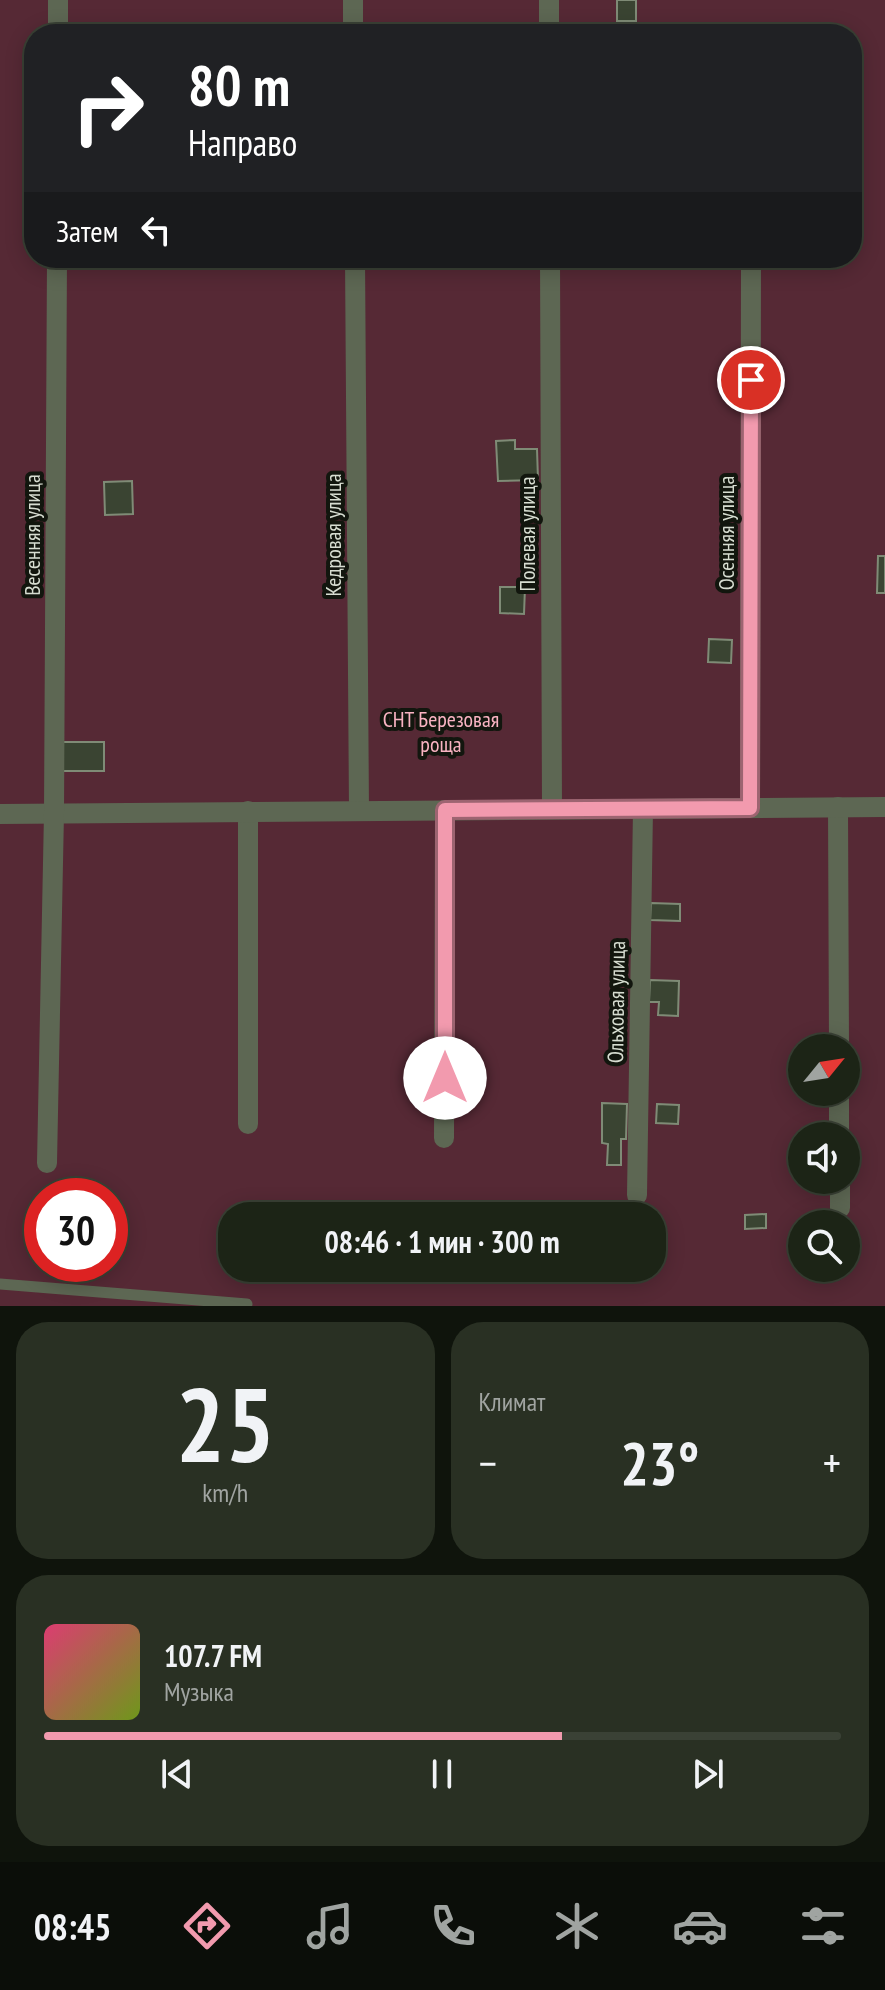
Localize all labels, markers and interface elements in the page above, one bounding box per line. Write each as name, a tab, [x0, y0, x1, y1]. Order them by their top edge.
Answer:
text: 80 m	[188, 49, 290, 121]
icon: right	[56, 56, 160, 160]
text: Направо	[188, 119, 297, 166]
icon: left	[134, 208, 178, 252]
text: Затем	[56, 211, 118, 250]
pin	[717, 346, 785, 414]
icon: arrive	[729, 358, 773, 402]
street label: Кедровая улица	[319, 473, 347, 597]
street label: Весенняя улица	[18, 474, 46, 596]
street label: Осенняя улица	[712, 476, 740, 590]
street label: Полевая улица	[513, 477, 541, 591]
park label: СНТ Березовая роща	[383, 705, 499, 758]
street label: Ольховая улица	[601, 941, 631, 1063]
north arrow	[788, 1034, 860, 1106]
map controls	[788, 1034, 860, 1282]
position arrow	[403, 1036, 487, 1120]
button: sound	[788, 1122, 860, 1194]
speed limit sign: 30	[24, 1178, 128, 1282]
button: search	[788, 1210, 860, 1282]
text: 08:46 · 1 мин · 300 m	[324, 1222, 560, 1261]
text: 25	[176, 1356, 275, 1491]
text: Климат	[479, 1385, 545, 1418]
text: 23°	[620, 1424, 699, 1502]
text: −	[479, 1434, 497, 1491]
text: +	[823, 1434, 841, 1491]
text: km/h	[202, 1476, 248, 1509]
text: 107.7 FM	[164, 1636, 262, 1675]
text: Музыка	[164, 1675, 234, 1708]
icon: previous	[155, 1752, 199, 1796]
icon: pause	[420, 1752, 464, 1796]
icon: next	[686, 1752, 730, 1796]
icon: directions	[179, 1898, 235, 1954]
icon: music	[302, 1898, 358, 1954]
icon: phone	[425, 1898, 481, 1954]
icon: climate	[549, 1898, 605, 1954]
icon: car	[672, 1898, 728, 1954]
icon: filters	[795, 1898, 851, 1954]
text: 08:45	[34, 1903, 112, 1950]

